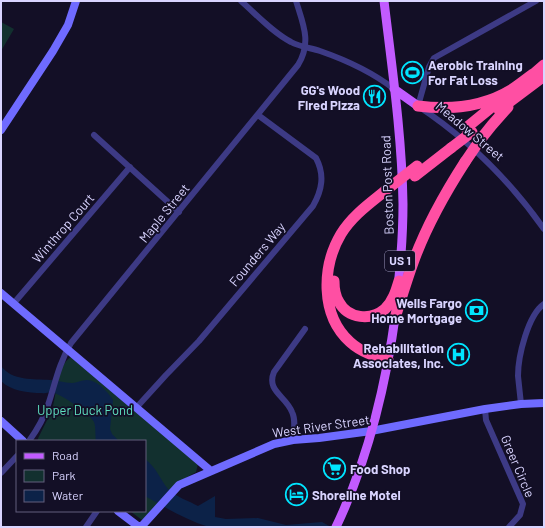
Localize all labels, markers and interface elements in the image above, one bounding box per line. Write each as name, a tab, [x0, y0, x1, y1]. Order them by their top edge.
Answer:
place label: Aerobic Training For Fat Loss	[428, 57, 523, 88]
sports icon: Aerobic Training For Fat Loss	[400, 59, 426, 85]
place label: GG's Wood Fired Pizza	[298, 82, 360, 113]
restaurant icon: GG's Wood Fired Pizza	[362, 84, 388, 110]
street label: Meadow Street	[433, 98, 507, 164]
street label: Boston Post Road	[377, 135, 397, 235]
street label: Maple Street	[135, 180, 193, 246]
street label: Winthrop Court	[29, 190, 97, 266]
street label: Founders Way	[226, 219, 288, 289]
road number: US 1	[385, 251, 415, 271]
place label: Wells Fargo Home Mortgage	[371, 295, 462, 326]
bank icon: Wells Fargo Home Mortgage	[464, 297, 490, 323]
place label: Rehabilitation Associates, Inc.	[353, 340, 444, 371]
hospital icon: Rehabilitation Associates, Inc.	[446, 342, 472, 368]
park label: Upper Duck Pond	[37, 402, 133, 418]
street label: West River Street	[271, 411, 371, 441]
street label: Greer Circle	[498, 432, 538, 500]
legend	[16, 440, 146, 512]
text: Road	[52, 448, 79, 462]
supermarket icon: Food Shop	[322, 456, 348, 482]
place label: Food Shop	[350, 461, 410, 477]
text: Park	[52, 468, 76, 482]
hotel icon: Shoreline Motel	[284, 482, 310, 508]
place label: Shoreline Motel	[312, 487, 401, 503]
text: Water	[52, 488, 84, 502]

